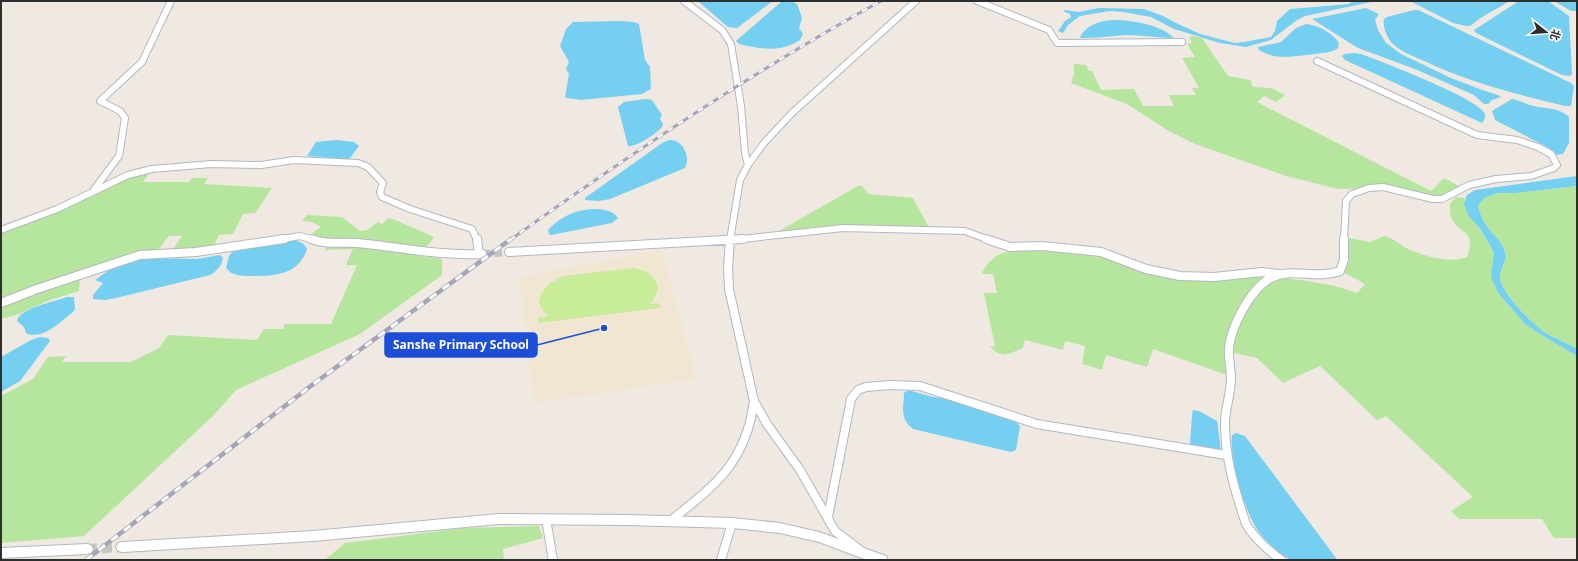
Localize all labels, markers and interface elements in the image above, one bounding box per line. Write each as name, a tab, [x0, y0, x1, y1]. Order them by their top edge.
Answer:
north arrow	[1526, 12, 1566, 52]
text: 北	[1547, 28, 1565, 43]
callout: Sanshe Primary School	[385, 333, 537, 357]
text: Sanshe Primary School	[393, 336, 529, 353]

